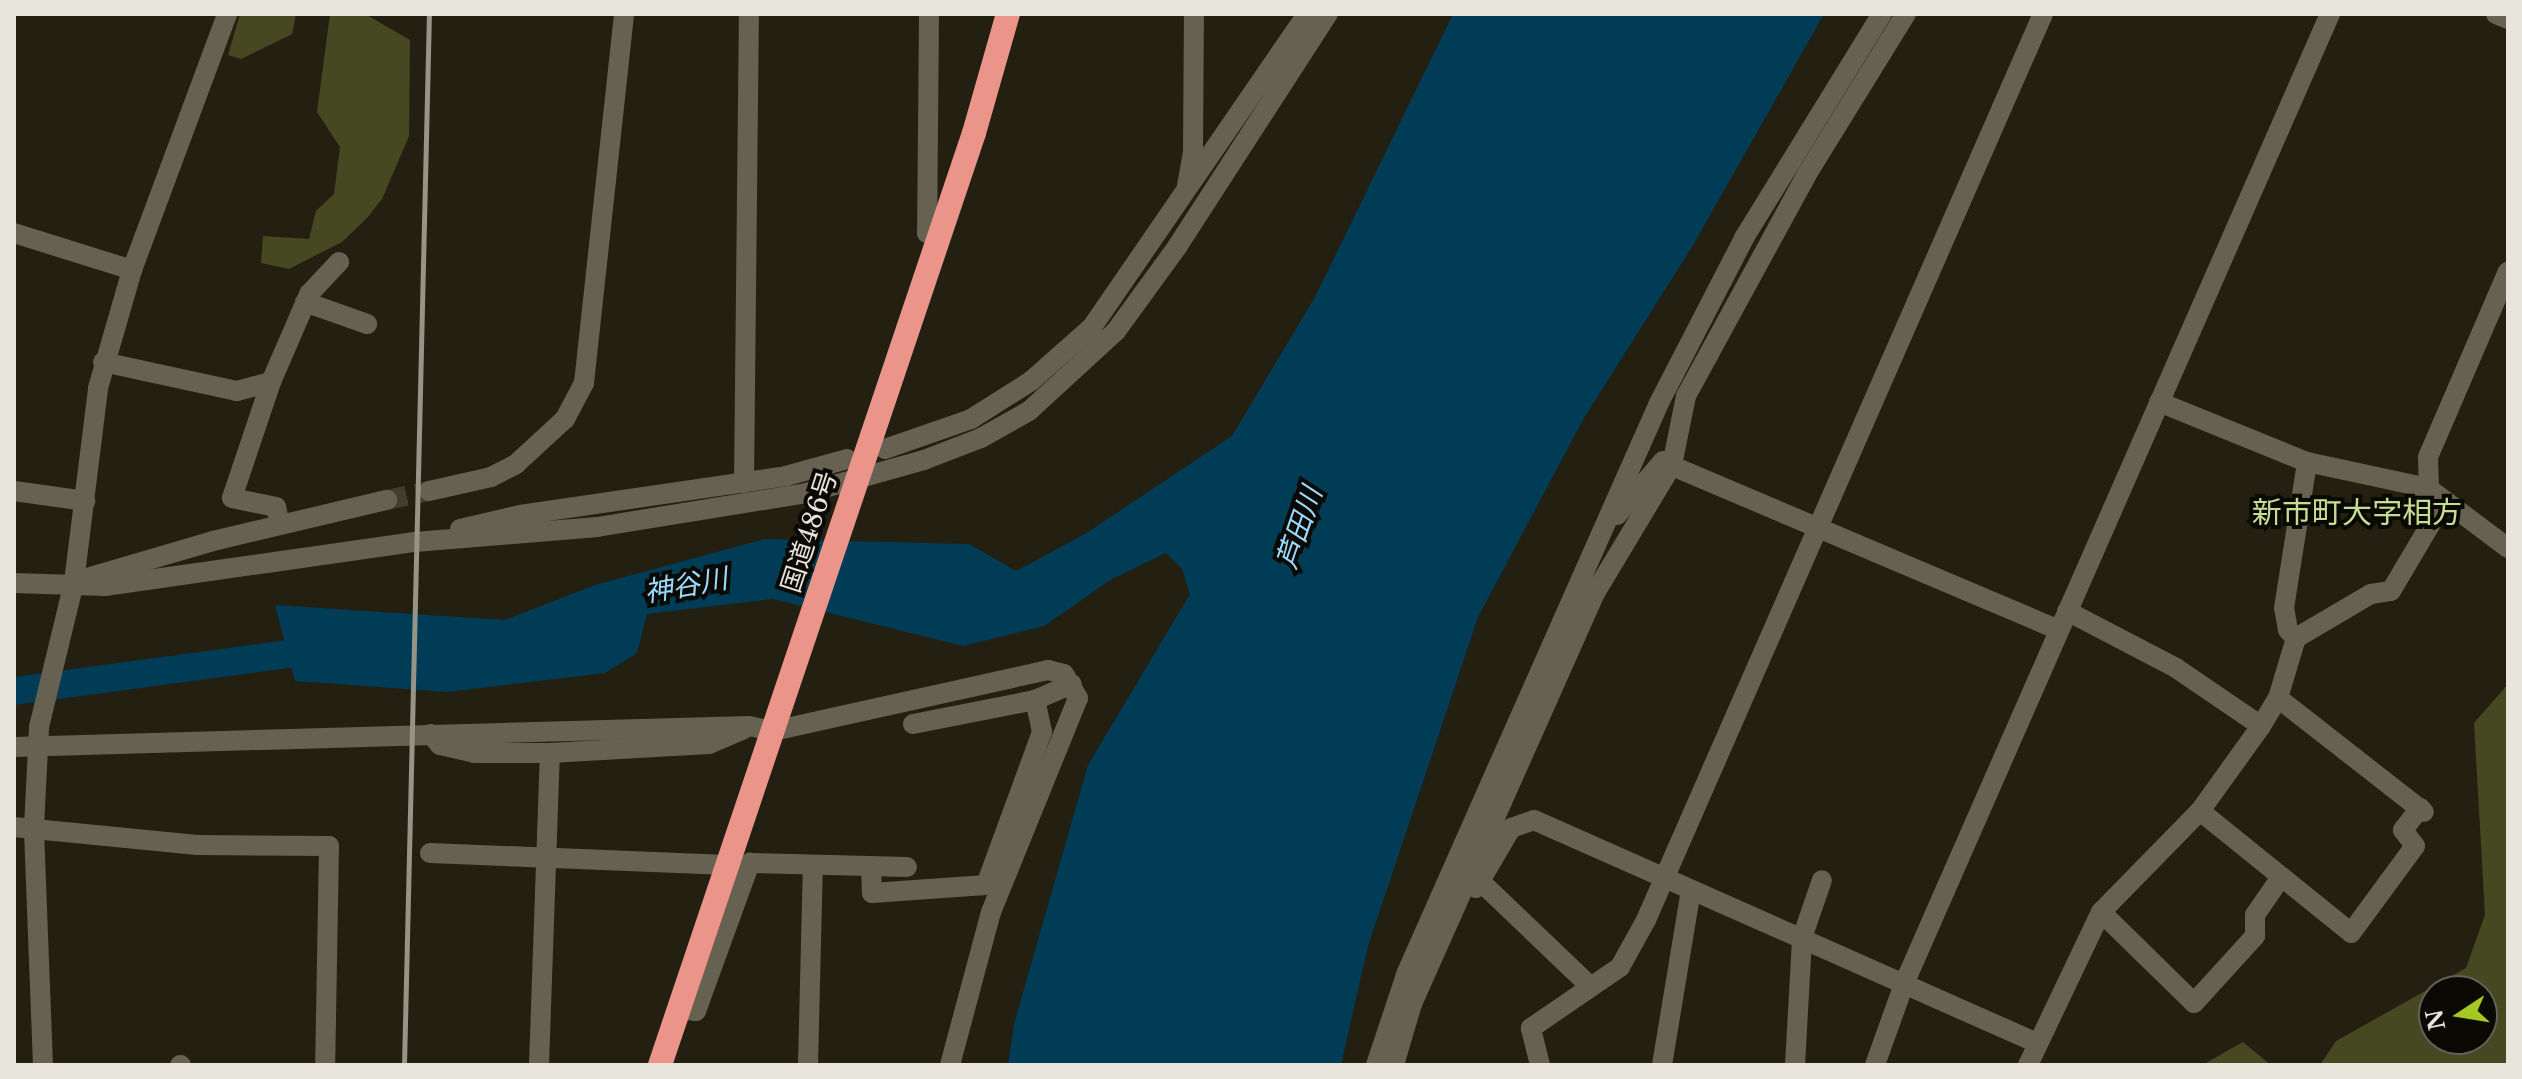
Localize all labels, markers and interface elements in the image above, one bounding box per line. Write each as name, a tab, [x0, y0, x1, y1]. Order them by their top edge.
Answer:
street label: 国道486号	[776, 467, 844, 597]
water label: 芦田川	[1270, 483, 1330, 573]
district label: 新市町大字相方	[2252, 495, 2462, 531]
water label: 神谷川	[642, 562, 730, 610]
north arrow	[2418, 975, 2498, 1055]
text: N	[2421, 1007, 2451, 1033]

